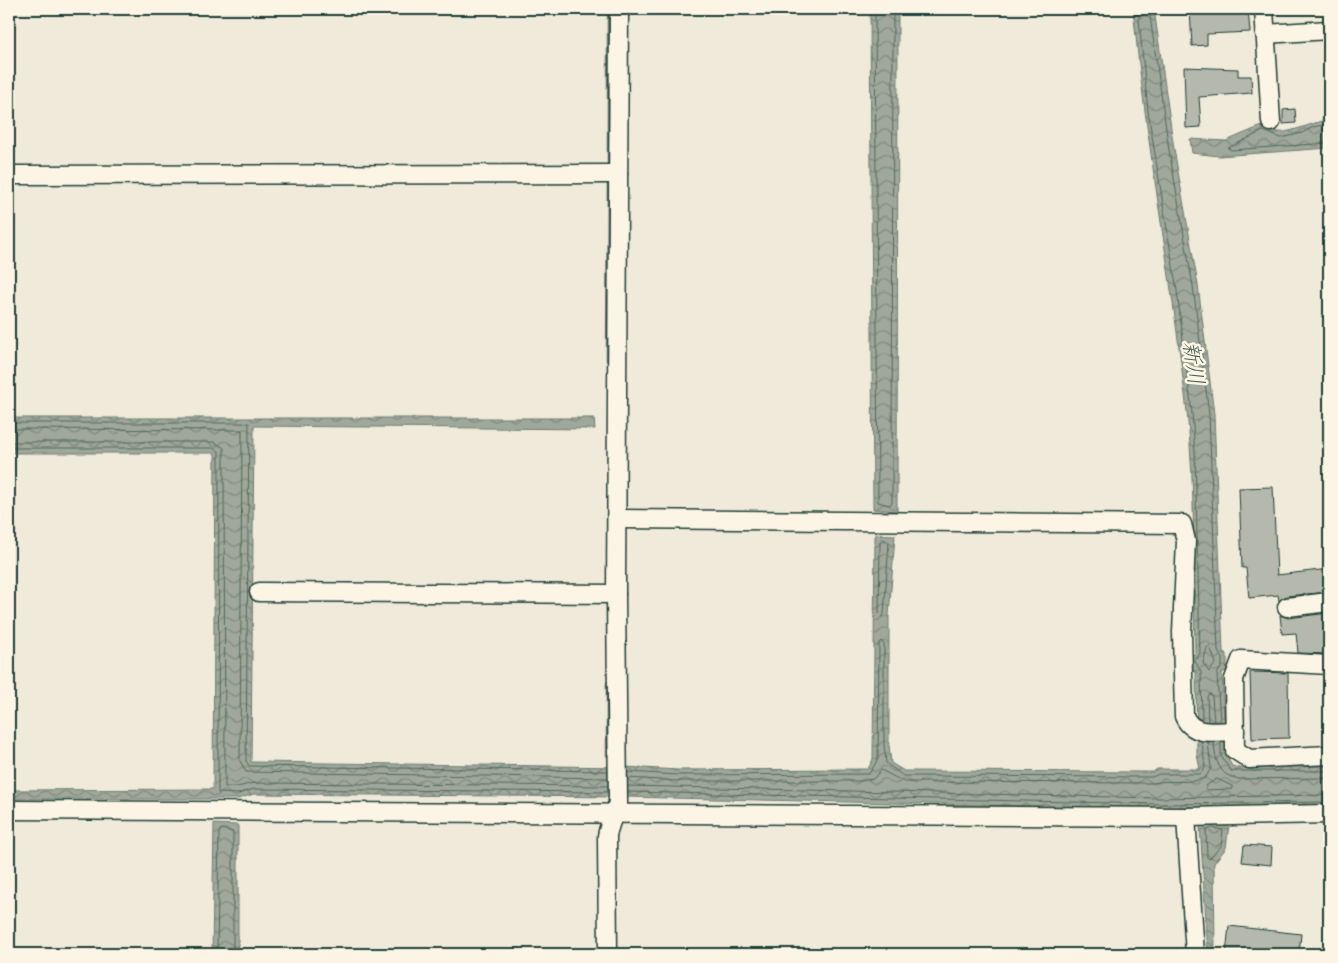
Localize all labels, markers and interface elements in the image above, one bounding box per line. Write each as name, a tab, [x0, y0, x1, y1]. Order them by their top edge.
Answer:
water label: 新川	[1178, 339, 1210, 387]

